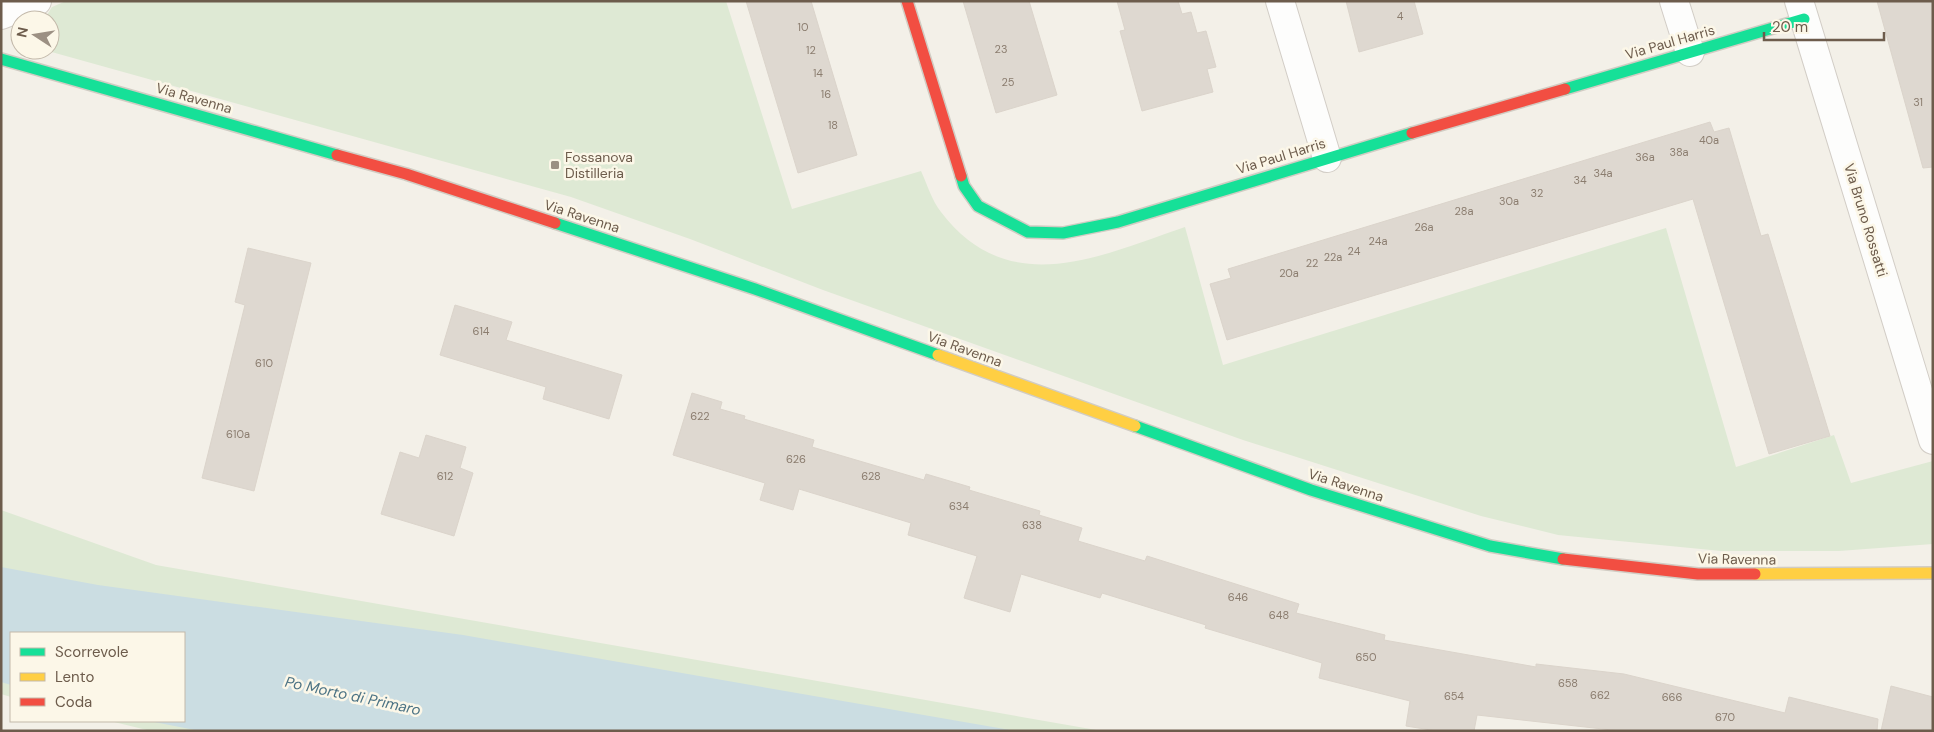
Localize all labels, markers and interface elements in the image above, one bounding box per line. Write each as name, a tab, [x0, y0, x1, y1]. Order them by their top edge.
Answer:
house number: 4	[1397, 9, 1404, 23]
north arrow	[10, 10, 60, 60]
scale bar	[1764, 10, 1884, 42]
text: 20 m	[1772, 17, 1808, 37]
house number: 10	[798, 20, 808, 34]
street label: Via Paul Harris	[1623, 21, 1717, 63]
text: N	[12, 25, 32, 39]
house number: 23	[995, 42, 1007, 56]
house number: 12	[806, 43, 816, 57]
house number: 14	[813, 66, 823, 80]
house number: 25	[1001, 75, 1015, 89]
street label: Via Ravenna	[154, 79, 234, 117]
house number: 16	[821, 87, 831, 101]
house number: 31	[1913, 95, 1923, 109]
house number: 18	[828, 118, 838, 132]
house number: 40a	[1699, 133, 1719, 147]
street label: Via Paul Harris	[1234, 134, 1328, 178]
house number: 38a	[1669, 145, 1689, 159]
place label: Fossanova Distilleria	[565, 148, 633, 182]
house number: 36a	[1635, 150, 1655, 164]
marker: Fossanova Distilleria	[549, 159, 561, 171]
street label: Via Bruno Rossatti	[1840, 161, 1892, 279]
house number: 34a	[1593, 166, 1613, 180]
house number: 34	[1573, 173, 1587, 187]
house number: 32	[1531, 186, 1543, 200]
house number: 30a	[1499, 194, 1519, 208]
street label: Via Ravenna	[542, 195, 622, 237]
house number: 28a	[1455, 204, 1473, 218]
house number: 26a	[1414, 220, 1434, 234]
house number: 24a	[1369, 234, 1387, 248]
house number: 24	[1348, 244, 1361, 258]
house number: 22a	[1324, 250, 1342, 264]
house number: 22	[1306, 256, 1318, 270]
house number: 20a	[1279, 266, 1299, 280]
house number: 614	[472, 324, 490, 338]
street label: Via Ravenna	[925, 327, 1005, 371]
house number: 610	[255, 356, 273, 370]
house number: 622	[690, 409, 710, 423]
house number: 610a	[226, 427, 250, 441]
house number: 626	[786, 452, 806, 466]
street label: Via Ravenna	[1306, 464, 1386, 506]
house number: 612	[437, 469, 453, 483]
house number: 628	[861, 469, 881, 483]
house number: 634	[949, 499, 969, 513]
house number: 638	[1022, 518, 1042, 532]
street label: Via Ravenna	[1698, 549, 1776, 569]
house number: 646	[1228, 590, 1248, 604]
house number: 648	[1269, 608, 1289, 622]
legend	[10, 632, 185, 722]
text: Scorrevole	[55, 642, 129, 662]
house number: 650	[1356, 650, 1376, 664]
text: Lento	[55, 667, 94, 687]
water label: Po Morto di Primaro	[283, 672, 423, 720]
house number: 658	[1558, 676, 1578, 690]
house number: 662	[1590, 688, 1610, 702]
house number: 654	[1444, 689, 1464, 703]
house number: 666	[1662, 690, 1682, 704]
text: Coda	[55, 692, 92, 712]
house number: 670	[1715, 710, 1735, 724]

